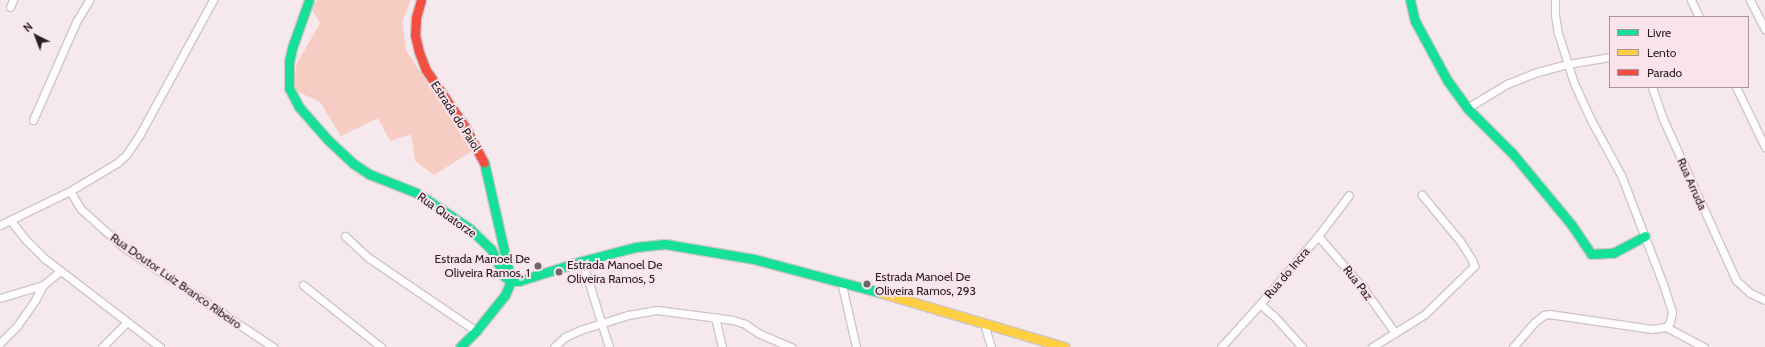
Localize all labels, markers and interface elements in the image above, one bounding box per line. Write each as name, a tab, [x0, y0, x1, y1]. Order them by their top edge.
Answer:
north arrow	[16, 16, 56, 56]
legend	[1609, 16, 1749, 88]
text: N	[20, 19, 36, 35]
text: Livre	[1647, 25, 1671, 40]
text: Lento	[1647, 45, 1676, 60]
text: Parado	[1647, 65, 1682, 80]
street label: Estrada do Paiol	[428, 78, 484, 154]
street label: Rua Arruda	[1674, 156, 1710, 212]
street label: Rua Quatorze	[415, 189, 479, 241]
street label: Rua Doutor Luiz Branco Ribeiro	[108, 230, 244, 332]
street label: Rua do Incra	[1261, 244, 1313, 302]
place label: Estrada Manoel De Oliveira Ramos, 1	[435, 252, 530, 280]
place label: Estrada Manoel De Oliveira Ramos, 5	[567, 258, 662, 286]
marker: Estrada Manoel De Oliveira Ramos, 1	[533, 261, 543, 271]
street label: Rua Paz	[1340, 263, 1376, 303]
marker: Estrada Manoel De Oliveira Ramos, 5	[554, 267, 564, 277]
place label: Estrada Manoel De Oliveira Ramos, 293	[875, 270, 976, 298]
marker: Estrada Manoel De Oliveira Ramos, 293	[862, 279, 872, 289]

